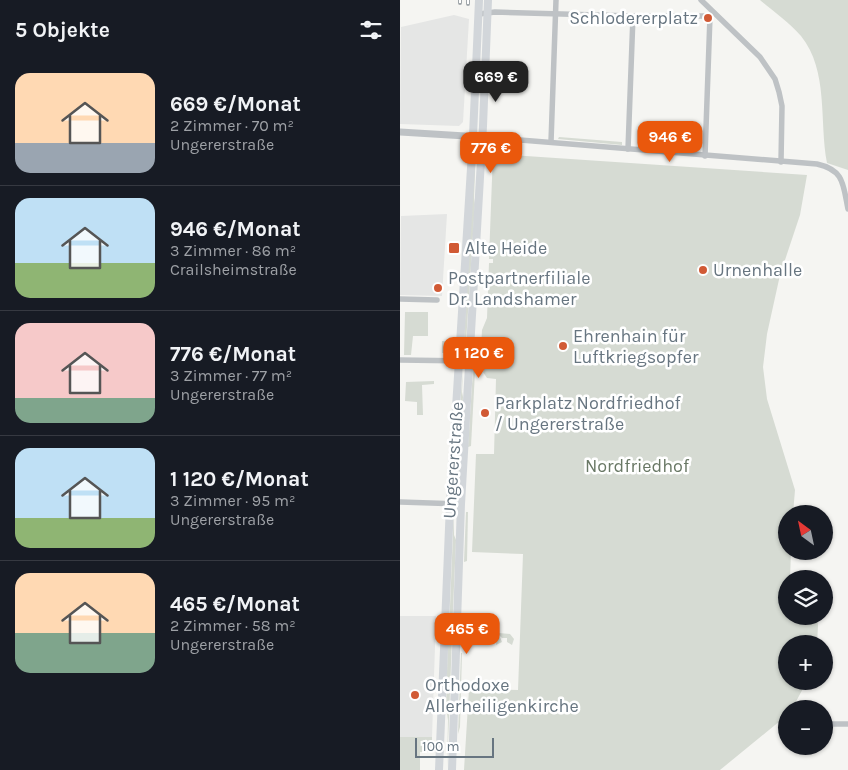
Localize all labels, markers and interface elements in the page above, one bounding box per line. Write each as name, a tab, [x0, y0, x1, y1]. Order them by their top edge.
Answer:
place label: Schlodererplatz	[569, 7, 698, 29]
marker: Schlodererplatz	[702, 12, 714, 24]
icon: filters	[357, 16, 385, 44]
text: 5 Objekte	[15, 18, 110, 42]
pin: 669 €	[461, 61, 531, 103]
text: 669 €	[474, 67, 518, 86]
text: 669 €/Monat	[170, 92, 301, 116]
icon: home	[55, 93, 115, 153]
text: 2 Zimmer · 70 m²	[170, 116, 294, 135]
pin: 946 €	[635, 120, 705, 163]
text: 946 €	[648, 127, 692, 146]
pin: 776 €	[456, 132, 526, 174]
text: Ungererstraße	[170, 135, 274, 154]
text: 776 €	[471, 138, 511, 157]
text: 946 €/Monat	[170, 217, 300, 241]
icon: home	[55, 218, 115, 278]
place label: Alte Heide	[465, 237, 547, 259]
text: 3 Zimmer · 86 m²	[170, 241, 296, 260]
marker: Alte Heide	[447, 241, 461, 255]
place label: Urnenhalle	[713, 259, 802, 281]
text: Crailsheimstraße	[170, 260, 297, 279]
marker: Urnenhalle	[697, 264, 709, 276]
place label: Postpartnerfiliale Dr. Landshamer	[448, 267, 590, 310]
marker: Postpartnerfiliale Dr. Landshamer	[432, 282, 444, 294]
place label: Ehrenhain für Luftkriegsopfer	[573, 325, 699, 368]
pin: 1 120 €	[433, 336, 525, 379]
marker: Ehrenhain für Luftkriegsopfer	[557, 340, 569, 352]
text: 776 €/Monat	[170, 342, 296, 366]
icon: home	[55, 343, 115, 403]
text: 1 120 €	[454, 343, 504, 362]
text: 3 Zimmer · 77 m²	[170, 366, 292, 385]
text: Ungererstraße	[170, 385, 274, 404]
place label: Parkplatz Nordfriedhof / Ungererstraße	[495, 392, 682, 435]
street label: Ungererstraße	[438, 401, 468, 519]
marker: Parkplatz Nordfriedhof / Ungererstraße	[479, 407, 491, 419]
park label: Nordfriedhof	[585, 455, 690, 477]
text: 1 120 €/Monat	[170, 467, 309, 491]
icon: home	[55, 468, 115, 528]
text: 3 Zimmer · 95 m²	[170, 491, 295, 510]
north arrow	[778, 505, 832, 560]
map controls	[778, 505, 833, 755]
text: Ungererstraße	[170, 510, 274, 529]
button: layers	[778, 570, 833, 625]
text: 465 €/Monat	[170, 592, 300, 616]
icon: home	[55, 593, 115, 653]
pin: 465 €	[432, 612, 502, 655]
text: 2 Zimmer · 58 m²	[170, 616, 296, 635]
text: 465 €	[446, 619, 488, 638]
text: Ungererstraße	[170, 635, 274, 654]
button: +	[778, 635, 833, 690]
place label: Orthodoxe Allerheiligenkirche	[425, 674, 579, 717]
marker: Orthodoxe Allerheiligenkirche	[409, 689, 421, 701]
button: −	[778, 700, 833, 755]
scale bar	[415, 735, 494, 758]
text: 100 m	[422, 738, 460, 755]

